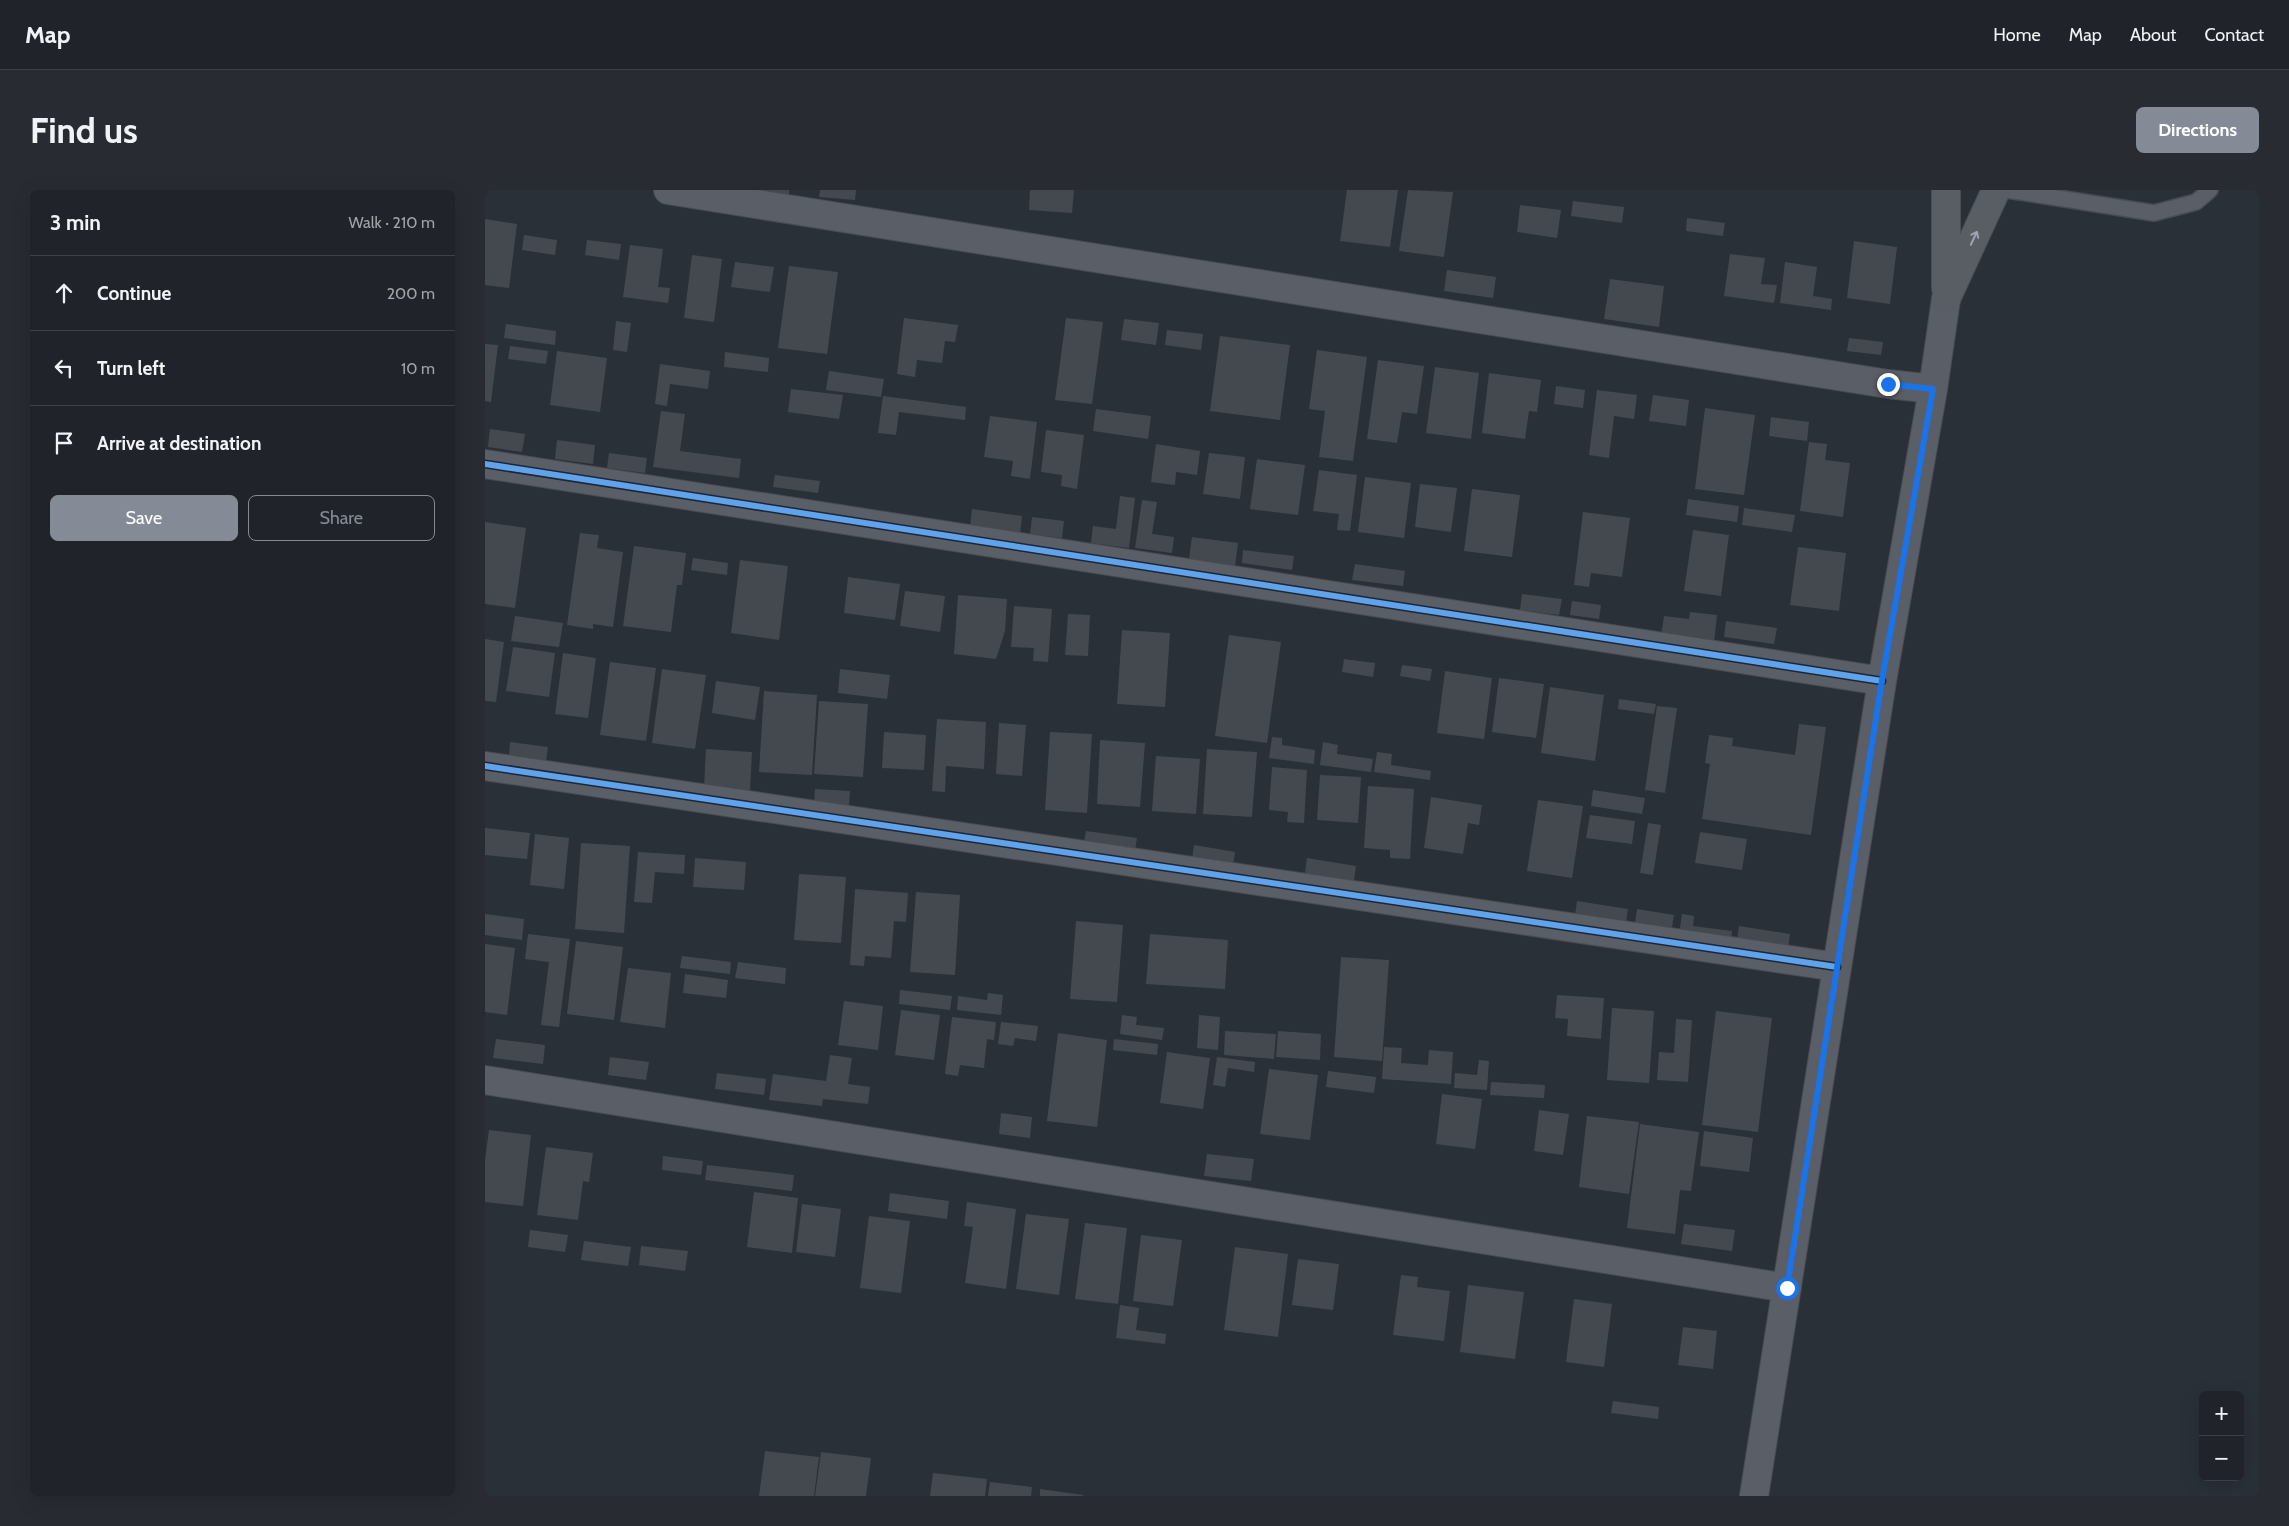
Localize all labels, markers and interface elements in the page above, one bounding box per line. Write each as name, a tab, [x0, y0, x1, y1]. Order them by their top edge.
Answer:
text: Map	[25, 20, 71, 49]
text: Home	[1993, 24, 2041, 46]
text: Map	[2069, 24, 2102, 46]
text: About	[2130, 24, 2176, 46]
text: Contact	[2204, 24, 2264, 46]
button: Directions	[2136, 107, 2259, 153]
text: Find us	[30, 109, 138, 152]
text: 3 min	[50, 210, 101, 235]
text: Walk · 210 m	[348, 213, 435, 232]
one-way arrow	[1969, 231, 1979, 246]
icon: ahead	[50, 279, 78, 307]
text: Continue	[97, 282, 171, 305]
text: 200 m	[387, 284, 435, 303]
icon: left	[50, 354, 78, 382]
text: Turn left	[97, 357, 165, 380]
text: 10 m	[401, 359, 435, 378]
route end	[1877, 373, 1900, 396]
icon: arrive	[50, 429, 78, 457]
text: Arrive at destination	[97, 432, 261, 455]
button: Save	[50, 495, 238, 541]
button: Share	[248, 495, 435, 541]
route start	[1776, 1277, 1799, 1300]
map controls	[2199, 1391, 2244, 1481]
button: +	[2199, 1391, 2244, 1436]
button: −	[2199, 1436, 2244, 1481]

